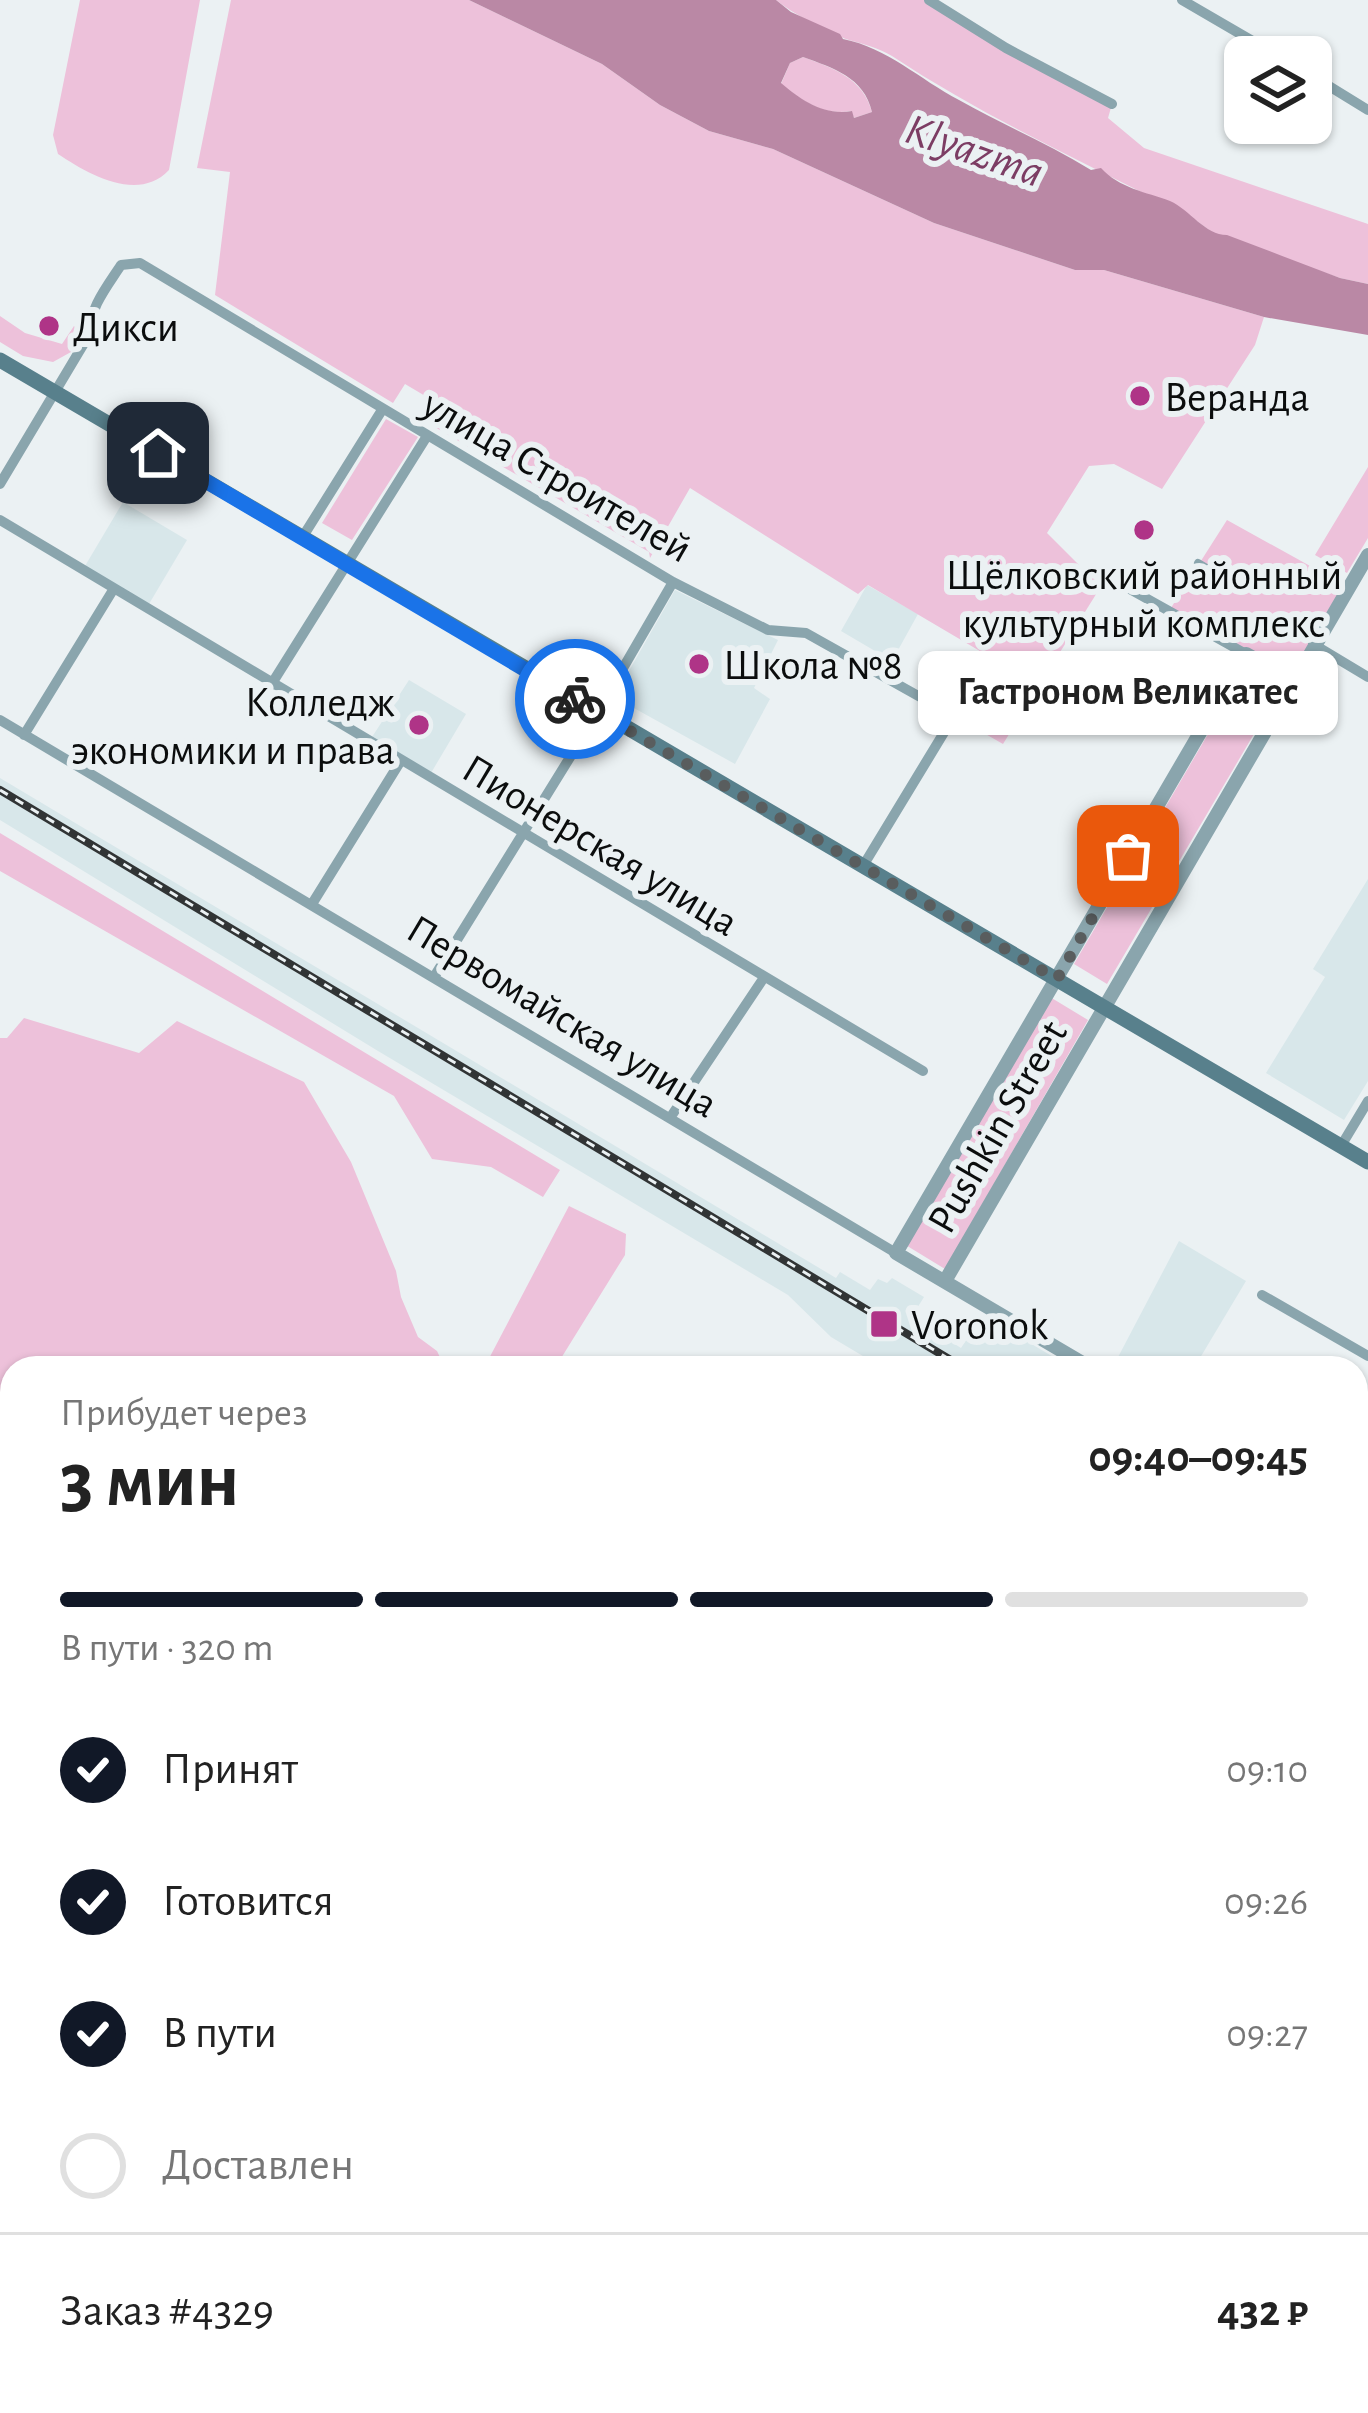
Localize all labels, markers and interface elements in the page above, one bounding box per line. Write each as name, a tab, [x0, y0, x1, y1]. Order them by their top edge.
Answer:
map controls	[1224, 36, 1332, 144]
button: layers	[1224, 36, 1332, 144]
water label: Klyazma	[900, 107, 1049, 196]
place label: Дикси	[73, 307, 179, 349]
marker: Дикси	[36, 313, 62, 339]
place label: Веранда	[1164, 377, 1310, 419]
street label: улица Строителей	[414, 382, 699, 571]
marker: Веранда	[1127, 383, 1153, 409]
pin	[107, 402, 209, 504]
icon: home	[125, 420, 191, 486]
marker: Щёлковский районный культурный комплекс	[1131, 517, 1157, 543]
place label: Щёлковский районный культурный комплекс	[946, 555, 1342, 645]
courier	[515, 639, 635, 759]
place label: Школа №8	[723, 645, 903, 687]
marker: Школа №8	[686, 651, 712, 677]
callout: Гастроном Великатес	[918, 652, 1338, 736]
icon: bike	[542, 666, 608, 732]
text: Гастроном Великатес	[957, 673, 1299, 712]
place label: Колледж экономики и права	[71, 682, 395, 772]
marker: Колледж экономики и права	[406, 712, 432, 738]
street label: Пионерская улица	[455, 747, 745, 944]
pin	[1077, 805, 1179, 907]
icon: bag	[1095, 823, 1161, 889]
street label: Первомайская улица	[400, 908, 724, 1126]
street label: Pushkin Street	[920, 1014, 1075, 1240]
place label: Voronok	[911, 1305, 1048, 1347]
marker: Voronok	[868, 1308, 900, 1340]
text: Прибудет через	[60, 1394, 307, 1433]
text: 09:40–09:45	[1088, 1435, 1308, 1480]
text: 3 мин	[60, 1443, 239, 1521]
text: В пути · 320 m	[60, 1629, 274, 1668]
icon: check	[60, 1737, 126, 1803]
text: Принят	[162, 1747, 298, 1792]
text: 09:10	[1226, 1751, 1308, 1790]
icon: check	[60, 1869, 126, 1935]
text: Готовится	[162, 1879, 334, 1924]
text: 09:26	[1224, 1883, 1308, 1922]
icon: check	[60, 2001, 126, 2067]
text: В пути	[162, 2011, 277, 2056]
text: 09:27	[1226, 2015, 1308, 2054]
text: Доставлен	[162, 2143, 354, 2188]
text: Заказ #4329	[60, 2289, 274, 2334]
text: 432 ₽	[1217, 2289, 1308, 2334]

